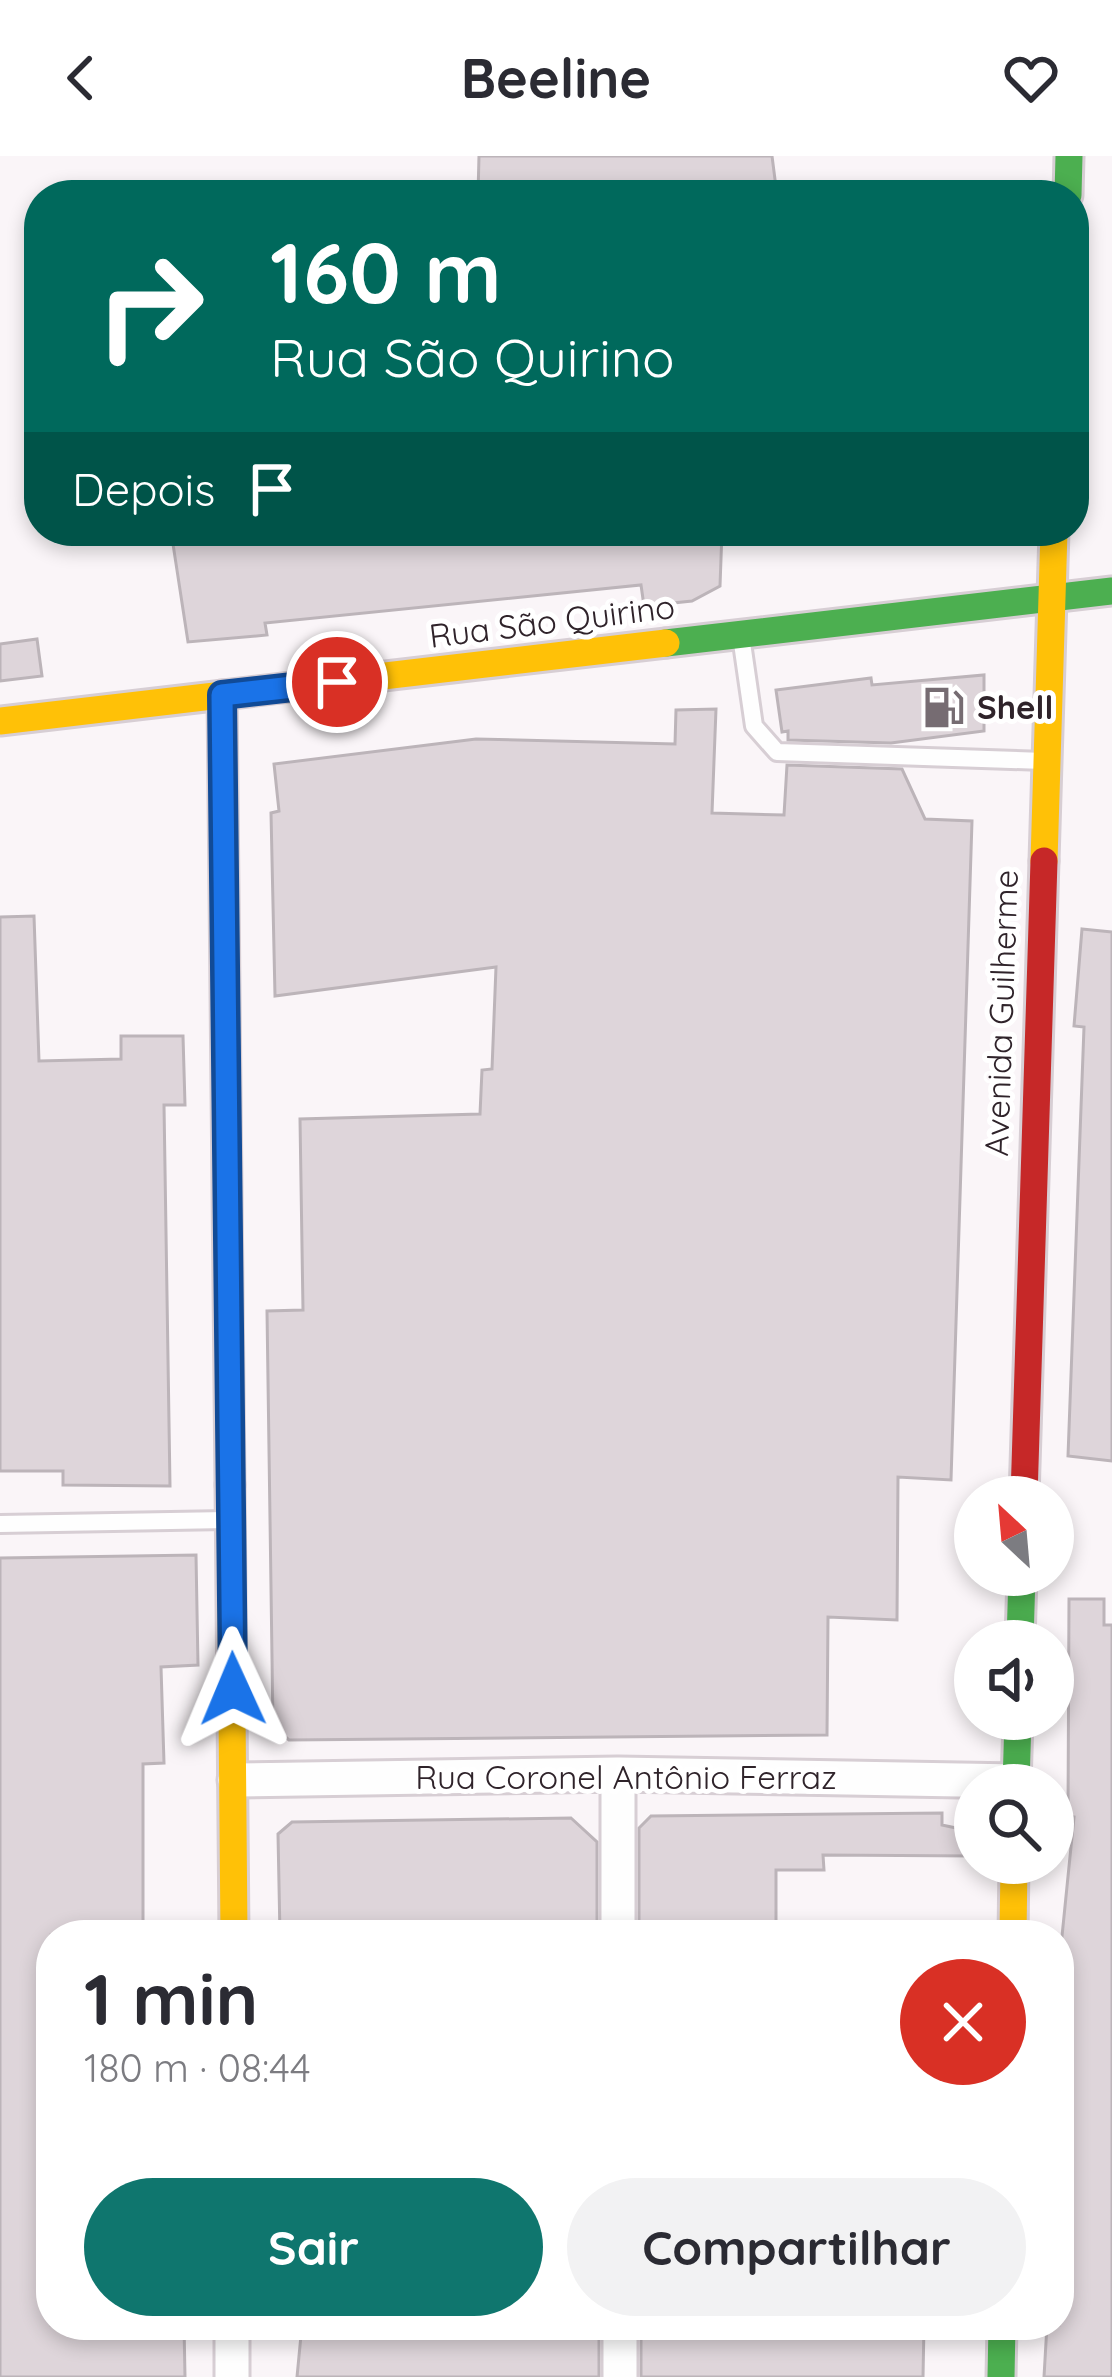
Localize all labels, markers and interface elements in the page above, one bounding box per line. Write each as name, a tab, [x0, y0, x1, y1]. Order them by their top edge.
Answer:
text: Beeline	[461, 44, 651, 112]
icon: back	[48, 45, 114, 111]
icon: heart	[998, 45, 1064, 111]
text: 160 m	[270, 219, 502, 324]
icon: right	[72, 228, 228, 384]
text: Rua São Quirino	[270, 323, 675, 391]
icon: arrive	[239, 456, 305, 522]
text: Depois	[72, 461, 215, 517]
street label: Rua São Quirino	[427, 585, 677, 656]
pin	[286, 631, 388, 733]
icon: arrive	[304, 649, 370, 715]
fuel station icon: Shell	[920, 684, 966, 730]
place label: Shell	[977, 686, 1053, 727]
street label: Avenida Guilherme	[975, 869, 1026, 1157]
north arrow	[954, 1476, 1074, 1596]
map controls	[954, 1476, 1074, 1884]
button: sound	[954, 1620, 1074, 1740]
position arrow	[170, 1626, 296, 1752]
street label: Rua Coronel Antônio Ferraz	[415, 1756, 837, 1797]
button: search	[954, 1764, 1074, 1884]
text: 1 min	[84, 1953, 258, 2043]
button: close	[900, 1959, 1026, 2085]
text: 180 m · 08:44	[84, 2043, 310, 2092]
button: Sair	[84, 2178, 543, 2316]
button: Compartilhar	[567, 2178, 1026, 2316]

